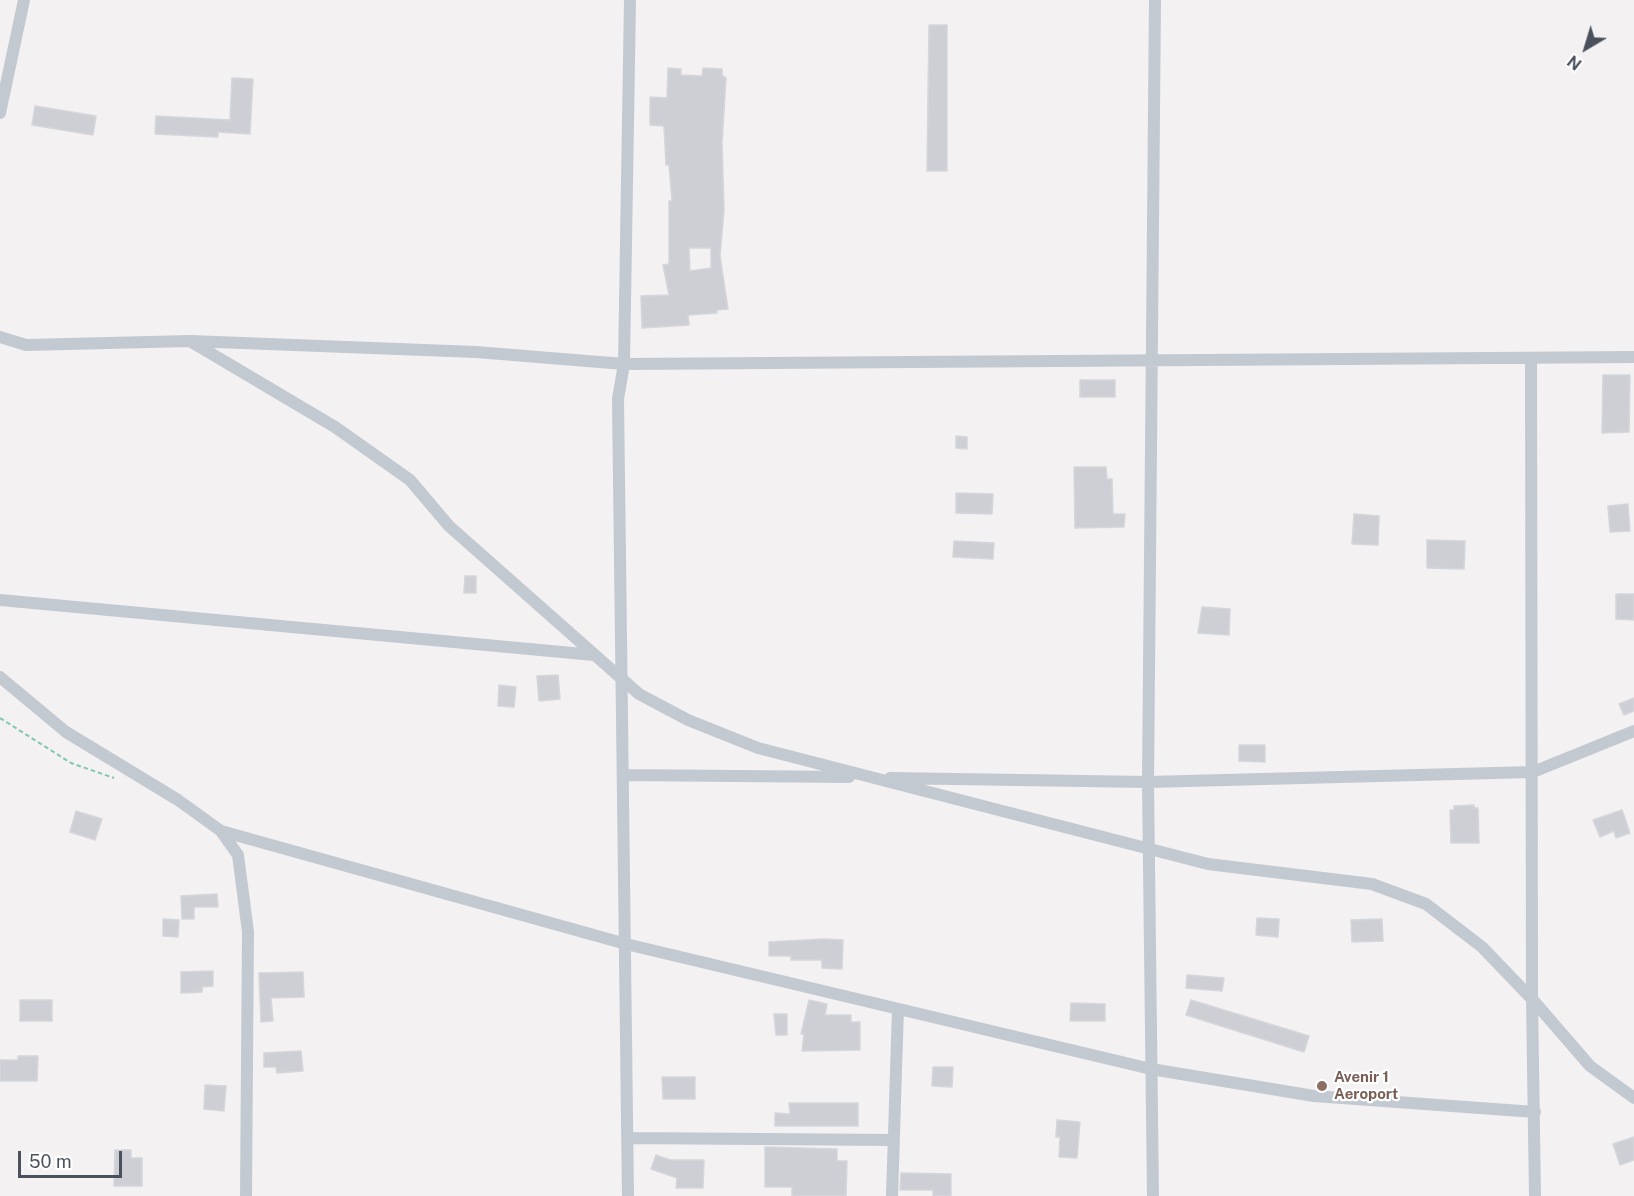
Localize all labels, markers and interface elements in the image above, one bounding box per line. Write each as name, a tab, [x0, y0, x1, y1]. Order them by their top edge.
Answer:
north arrow	[1556, 18, 1616, 78]
text: N	[1564, 51, 1585, 74]
place label: Avenir 1 Aeroport	[1334, 1068, 1398, 1103]
marker: Avenir 1 Aeroport	[1315, 1079, 1329, 1093]
scale bar	[21, 1139, 124, 1177]
text: 50 m	[29, 1151, 72, 1172]

